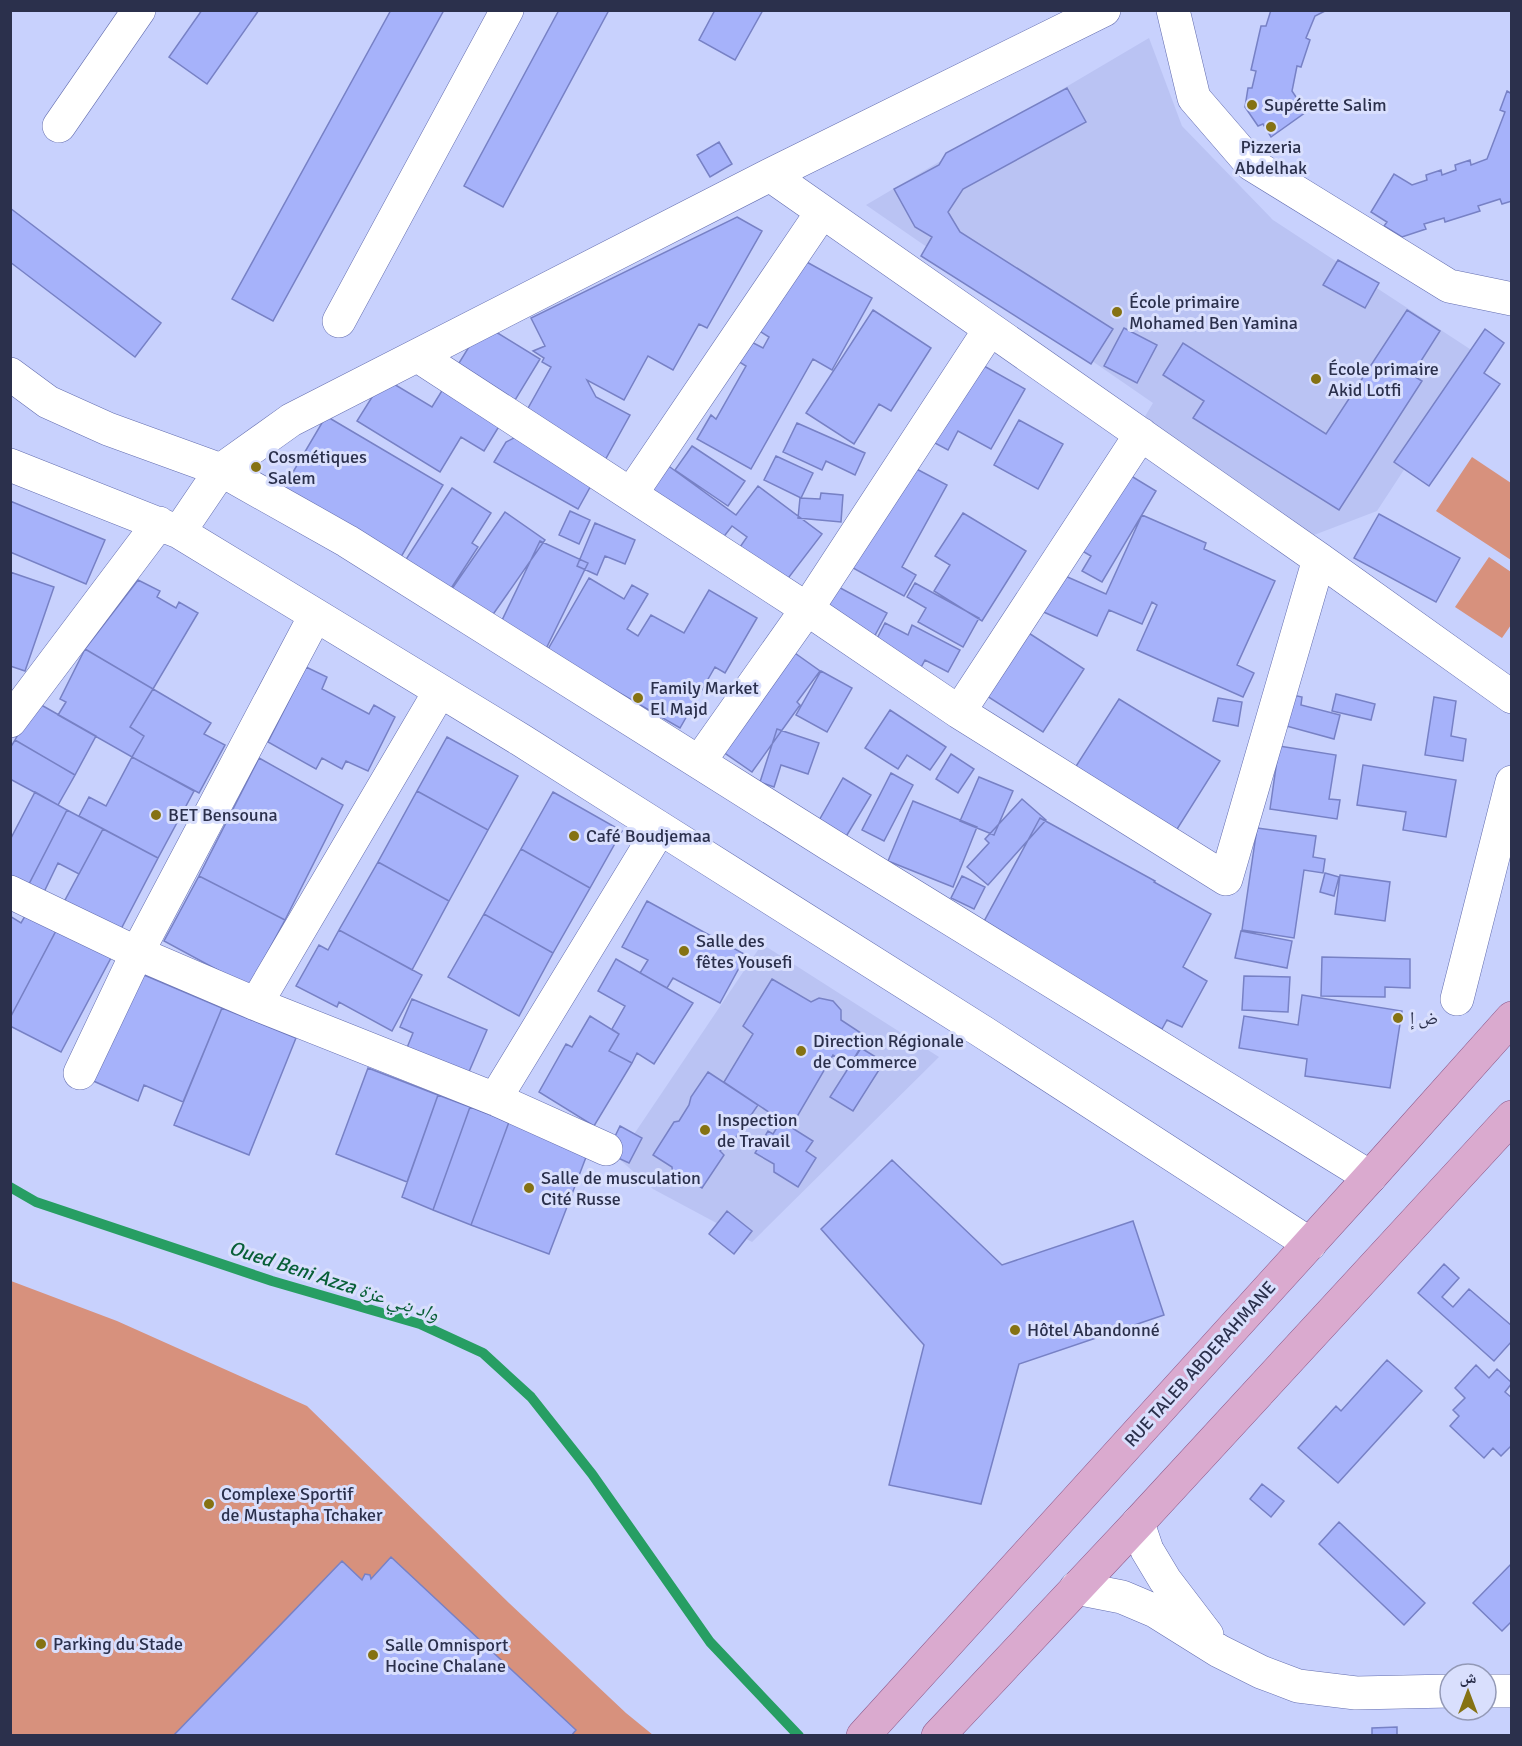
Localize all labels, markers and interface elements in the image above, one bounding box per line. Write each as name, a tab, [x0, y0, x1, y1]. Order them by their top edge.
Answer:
place label: Supérette Salim	[1264, 94, 1387, 116]
marker: Supérette Salim	[1245, 98, 1259, 112]
marker: Pizzeria Abdelhak	[1264, 120, 1278, 134]
place label: Pizzeria Abdelhak	[1235, 136, 1307, 179]
place label: École primaire Mohamed Ben Yamina	[1129, 291, 1298, 334]
marker: École primaire Mohamed Ben Yamina	[1110, 305, 1124, 319]
place label: École primaire Akid Lotfi	[1328, 358, 1439, 401]
marker: École primaire Akid Lotfi	[1309, 372, 1323, 386]
place label: Cosmétiques Salem	[268, 446, 367, 489]
marker: Cosmétiques Salem	[249, 460, 263, 474]
place label: Family Market El Majd	[650, 677, 759, 720]
marker: Family Market El Majd	[631, 691, 645, 705]
place label: BET Bensouna	[168, 804, 278, 826]
marker: BET Bensouna	[149, 808, 163, 822]
place label: Café Boudjemaa	[586, 825, 711, 847]
marker: Café Boudjemaa	[567, 829, 581, 843]
place label: Salle des fêtes Yousefi	[696, 930, 792, 973]
marker: Salle des fêtes Yousefi	[677, 944, 691, 958]
place label: ض إ	[1410, 1007, 1438, 1030]
marker: ض إ	[1391, 1011, 1405, 1025]
place label: Direction Régionale de Commerce	[813, 1030, 964, 1073]
marker: Direction Régionale de Commerce	[794, 1044, 808, 1058]
place label: Inspection de Travail	[717, 1109, 798, 1152]
marker: Inspection de Travail	[698, 1123, 712, 1137]
place label: Salle de musculation Cité Russe	[541, 1167, 701, 1210]
marker: Salle de musculation Cité Russe	[522, 1181, 536, 1195]
water label: Oued Beni Azza واد بني عزة	[225, 1235, 442, 1330]
street label: RUE TALEB ABDERAHMANE	[1120, 1277, 1280, 1451]
place label: Hôtel Abandonné	[1027, 1319, 1160, 1341]
marker: Hôtel Abandonné	[1008, 1323, 1022, 1337]
place label: Complexe Sportif de Mustapha Tchaker	[221, 1483, 383, 1526]
marker: Complexe Sportif de Mustapha Tchaker	[202, 1497, 216, 1511]
place label: Parking du Stade	[53, 1633, 183, 1655]
place label: Salle Omnisport Hocine Chalane	[385, 1634, 508, 1677]
marker: Parking du Stade	[34, 1637, 48, 1651]
marker: Salle Omnisport Hocine Chalane	[366, 1648, 380, 1662]
north arrow	[1438, 1662, 1498, 1722]
text: ش	[1460, 1668, 1477, 1688]

